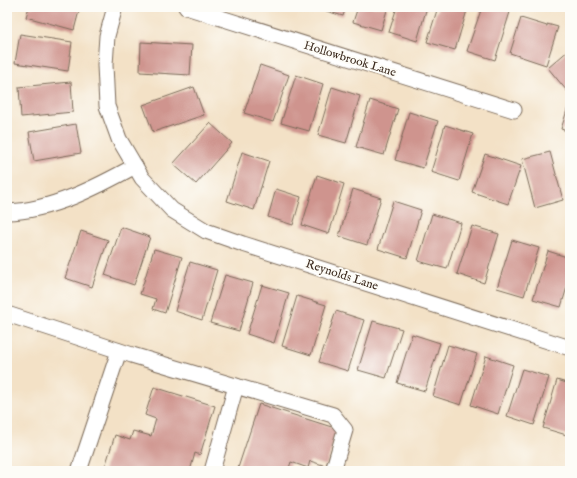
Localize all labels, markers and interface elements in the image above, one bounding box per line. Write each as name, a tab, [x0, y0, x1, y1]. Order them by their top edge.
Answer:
street label: Hollowbrook Lane	[302, 38, 398, 80]
street label: Reynolds Lane	[304, 256, 381, 294]

